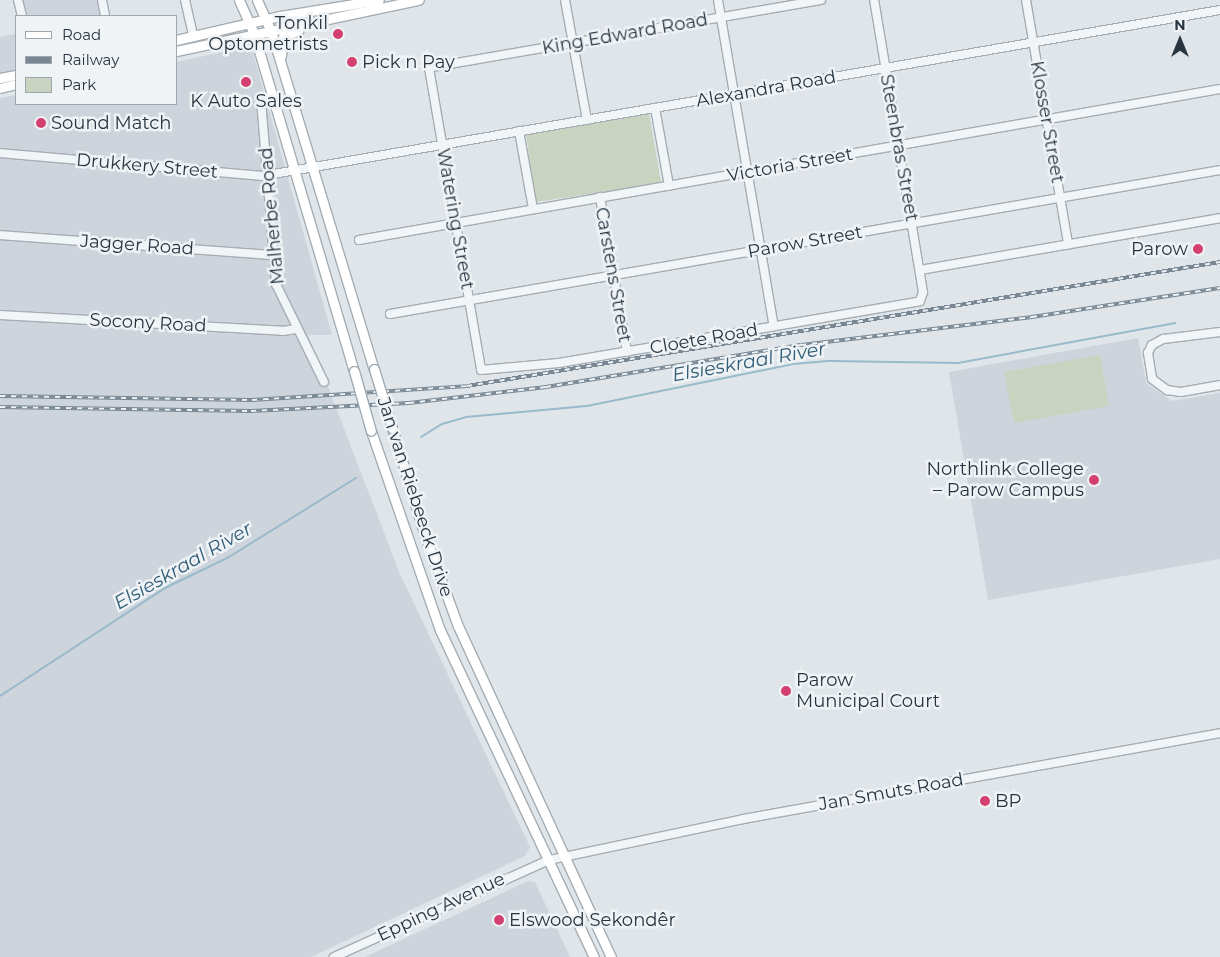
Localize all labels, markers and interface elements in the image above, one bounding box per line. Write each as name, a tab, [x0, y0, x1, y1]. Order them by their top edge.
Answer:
street label: King Edward Road	[540, 9, 710, 59]
place label: Tonkil Optometrists	[208, 13, 328, 56]
legend	[15, 15, 178, 105]
north arrow	[1155, 15, 1205, 65]
text: N	[1174, 16, 1186, 34]
text: Road	[62, 25, 101, 44]
marker: Tonkil Optometrists	[332, 28, 344, 40]
text: Railway	[62, 50, 119, 69]
place label: Pick n Pay	[362, 51, 455, 73]
marker: Pick n Pay	[346, 56, 358, 68]
street label: Klosser Street	[1026, 59, 1068, 185]
street label: Alexandra Road	[694, 66, 838, 112]
street label: Steenbras Street	[875, 73, 923, 223]
text: Park	[62, 75, 96, 94]
marker: K Auto Sales	[240, 76, 252, 88]
place label: K Auto Sales	[190, 90, 302, 112]
place label: Sound Match	[51, 112, 171, 134]
marker: Sound Match	[35, 117, 47, 129]
street label: Victoria Street	[725, 143, 855, 187]
street label: Malherbe Road	[255, 147, 289, 285]
street label: Watering Street	[432, 147, 478, 291]
street label: Drukkery Street	[75, 149, 219, 183]
street label: Carstens Street	[590, 206, 636, 344]
street label: Parow Street	[746, 221, 864, 263]
street label: Jagger Road	[79, 230, 195, 260]
place label: Parow	[1131, 238, 1188, 260]
marker: Parow	[1192, 243, 1204, 255]
street label: Socony Road	[89, 309, 207, 337]
street label: Cloete Road	[648, 319, 760, 359]
water label: Elsieskraal River	[671, 337, 827, 387]
street label: Jan van Riebeeck Drive	[372, 394, 458, 600]
place label: Northlink College – Parow Campus	[926, 459, 1084, 502]
marker: Northlink College – Parow Campus	[1088, 474, 1100, 486]
water label: Elsieskraal River	[110, 517, 256, 615]
place label: Parow Municipal Court	[796, 670, 940, 712]
marker: Parow Municipal Court	[780, 685, 792, 697]
street label: Jan Smuts Road	[817, 769, 965, 815]
place label: BP	[995, 790, 1021, 812]
marker: BP	[979, 795, 991, 807]
street label: Epping Avenue	[374, 868, 508, 946]
place label: Elswood Sekondêr	[509, 909, 676, 931]
marker: Elswood Sekondêr	[493, 914, 505, 926]

